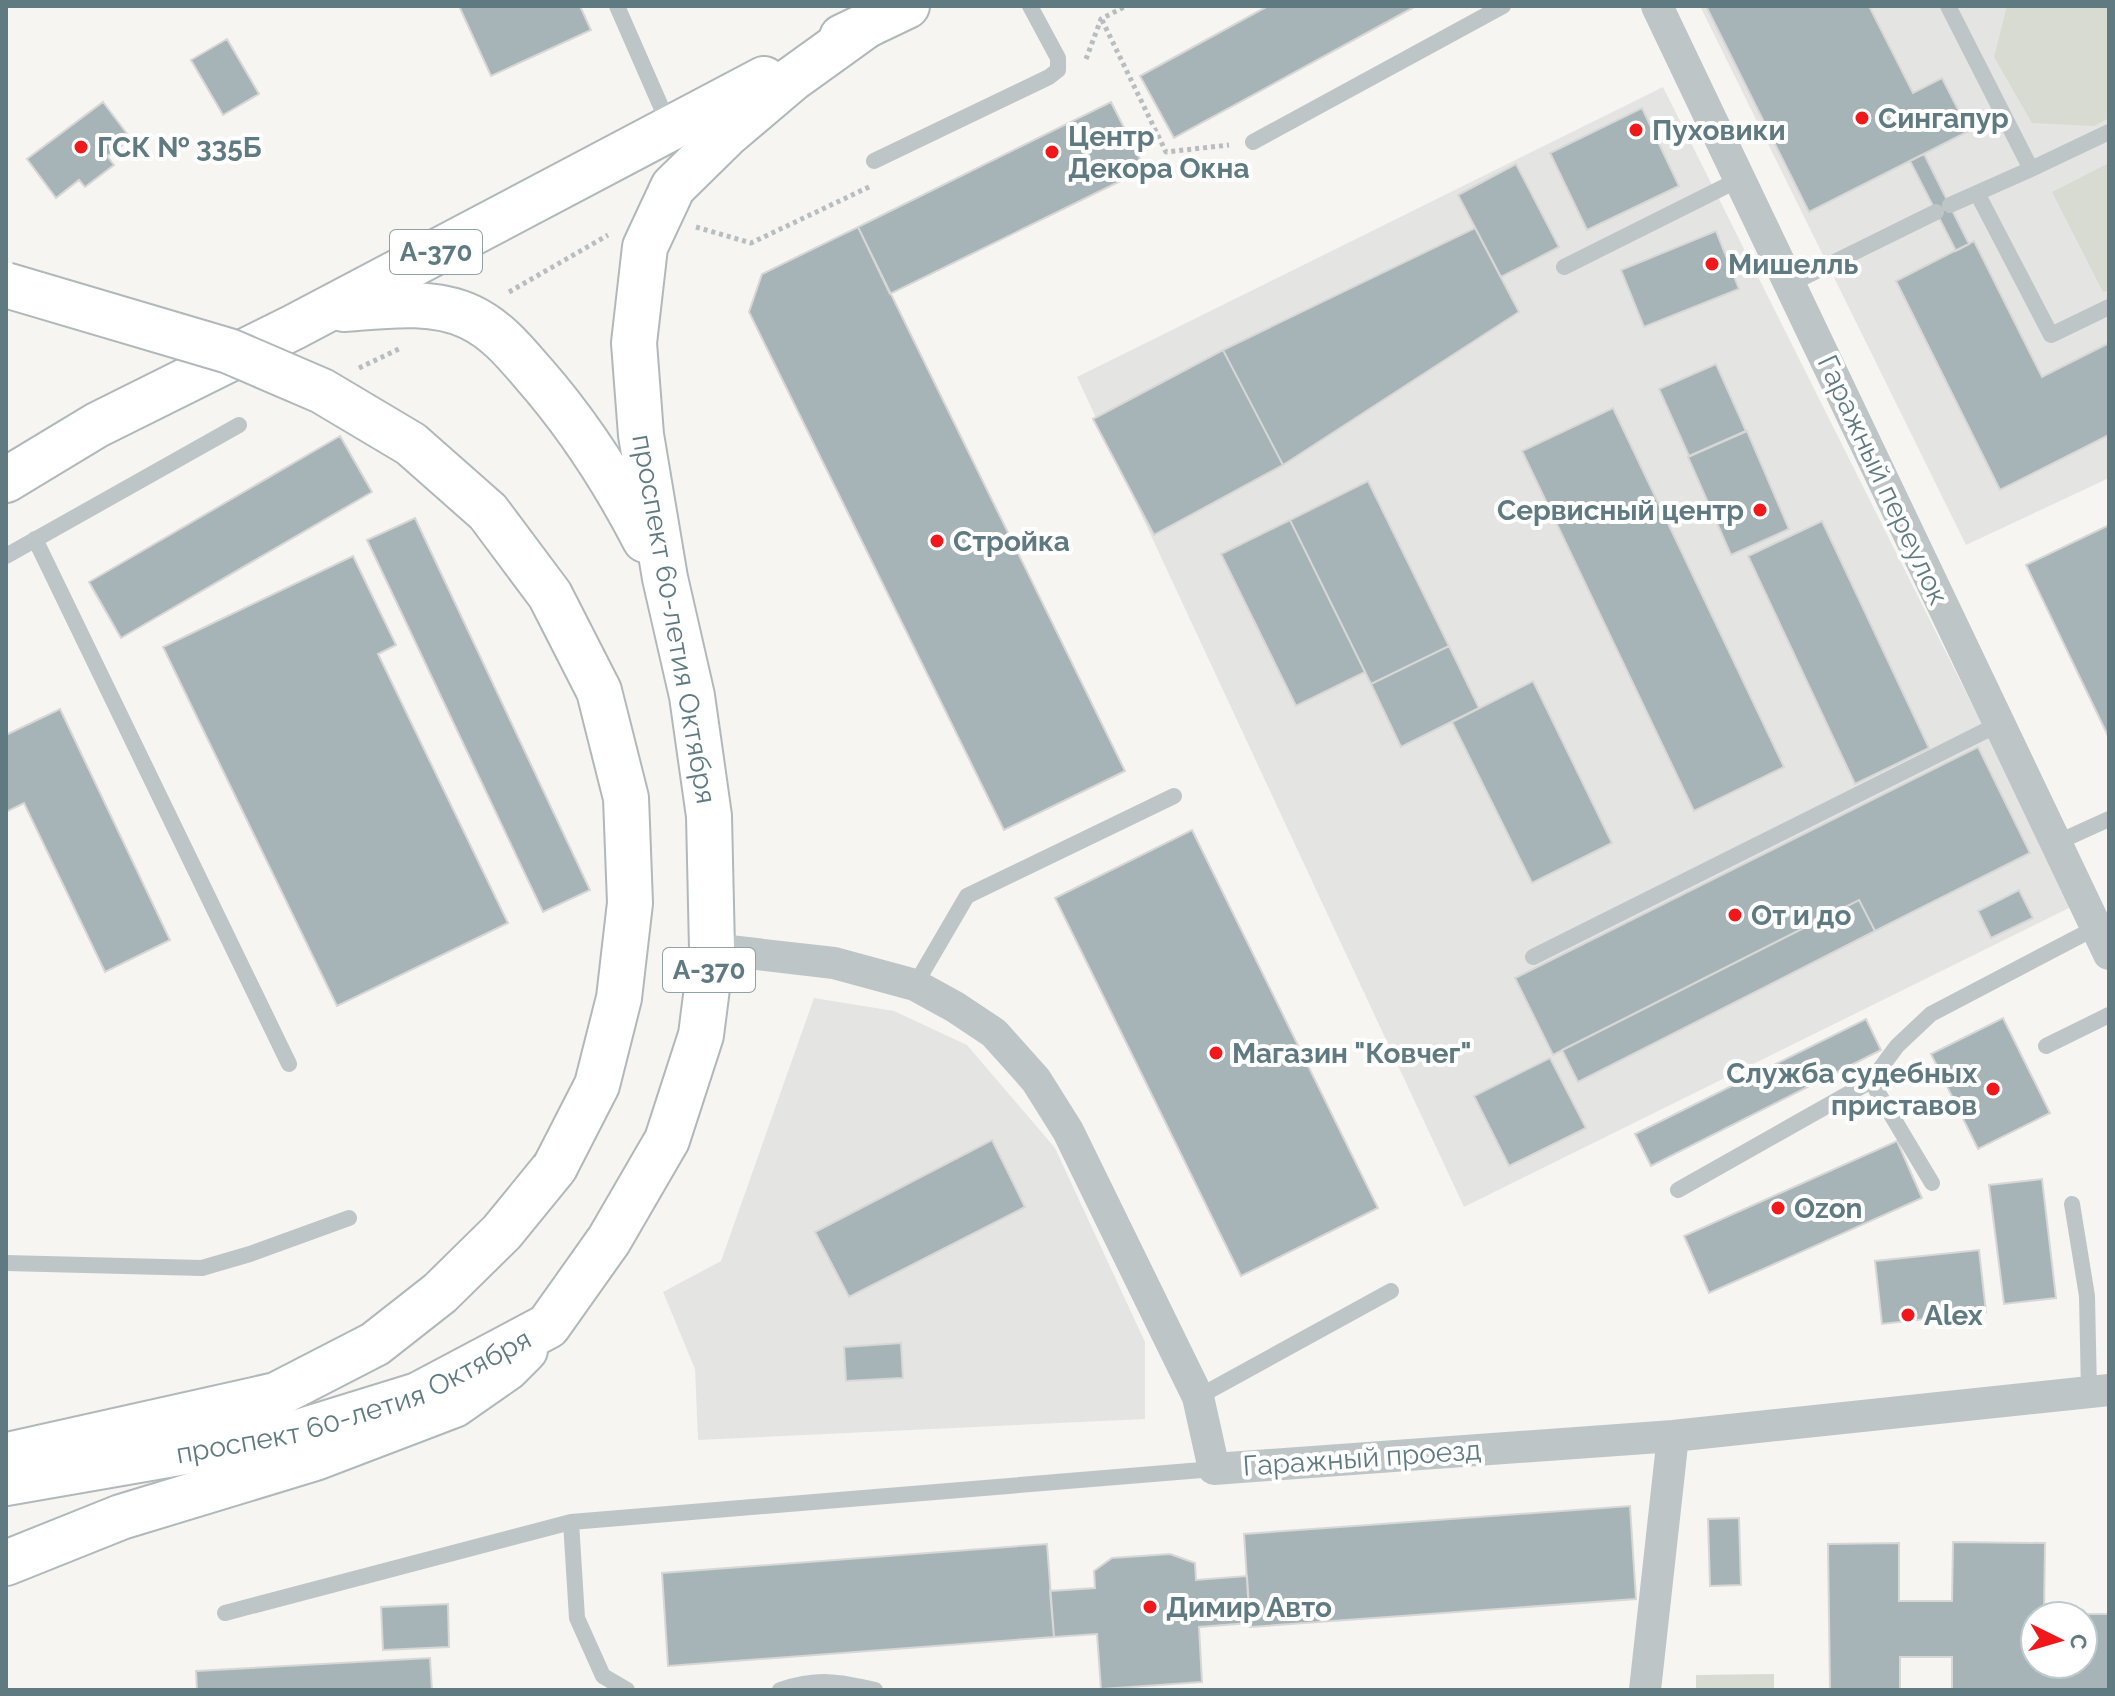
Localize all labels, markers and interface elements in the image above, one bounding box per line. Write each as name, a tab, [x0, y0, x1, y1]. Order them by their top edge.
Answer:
place label: Сингапур	[1878, 102, 2009, 135]
marker: Сингапур	[1853, 109, 1871, 127]
place label: Пуховики	[1652, 114, 1786, 147]
place label: Центр Декора Окна	[1068, 120, 1250, 185]
marker: Пуховики	[1627, 121, 1645, 139]
place label: ГСК № 335Б	[97, 131, 262, 164]
marker: ГСК № 335Б	[72, 138, 90, 156]
marker: Центр Декора Окна	[1043, 143, 1061, 161]
road number: А-370	[390, 230, 482, 274]
place label: Мишелль	[1728, 248, 1859, 281]
marker: Мишелль	[1703, 255, 1721, 273]
street label: Гаражный переулок	[1811, 350, 1955, 610]
street label: проспект 60-летия Октября	[625, 432, 723, 806]
place label: Сервисный центр	[1497, 494, 1744, 527]
marker: Сервисный центр	[1751, 501, 1769, 519]
place label: Стройка	[953, 525, 1070, 558]
marker: Стройка	[928, 532, 946, 550]
place label: От и до	[1751, 899, 1851, 932]
marker: От и до	[1726, 906, 1744, 924]
road number: А-370	[663, 948, 755, 992]
place label: Магазин "Ковчег"	[1232, 1037, 1471, 1070]
marker: Магазин "Ковчег"	[1207, 1044, 1225, 1062]
place label: Служба судебных приставов	[1726, 1057, 1977, 1122]
marker: Служба судебных приставов	[1984, 1080, 2002, 1098]
place label: Ozon	[1794, 1192, 1863, 1225]
marker: Ozon	[1769, 1199, 1787, 1217]
place label: Alex	[1924, 1299, 1983, 1332]
marker: Alex	[1899, 1306, 1917, 1324]
street label: проспект 60-летия Октября	[173, 1322, 536, 1470]
street label: Гаражный проезд	[1242, 1433, 1482, 1483]
place label: Димир Авто	[1166, 1591, 1332, 1624]
marker: Димир Авто	[1141, 1598, 1159, 1616]
north arrow	[2019, 1600, 2099, 1680]
text: С	[2065, 1633, 2093, 1650]

